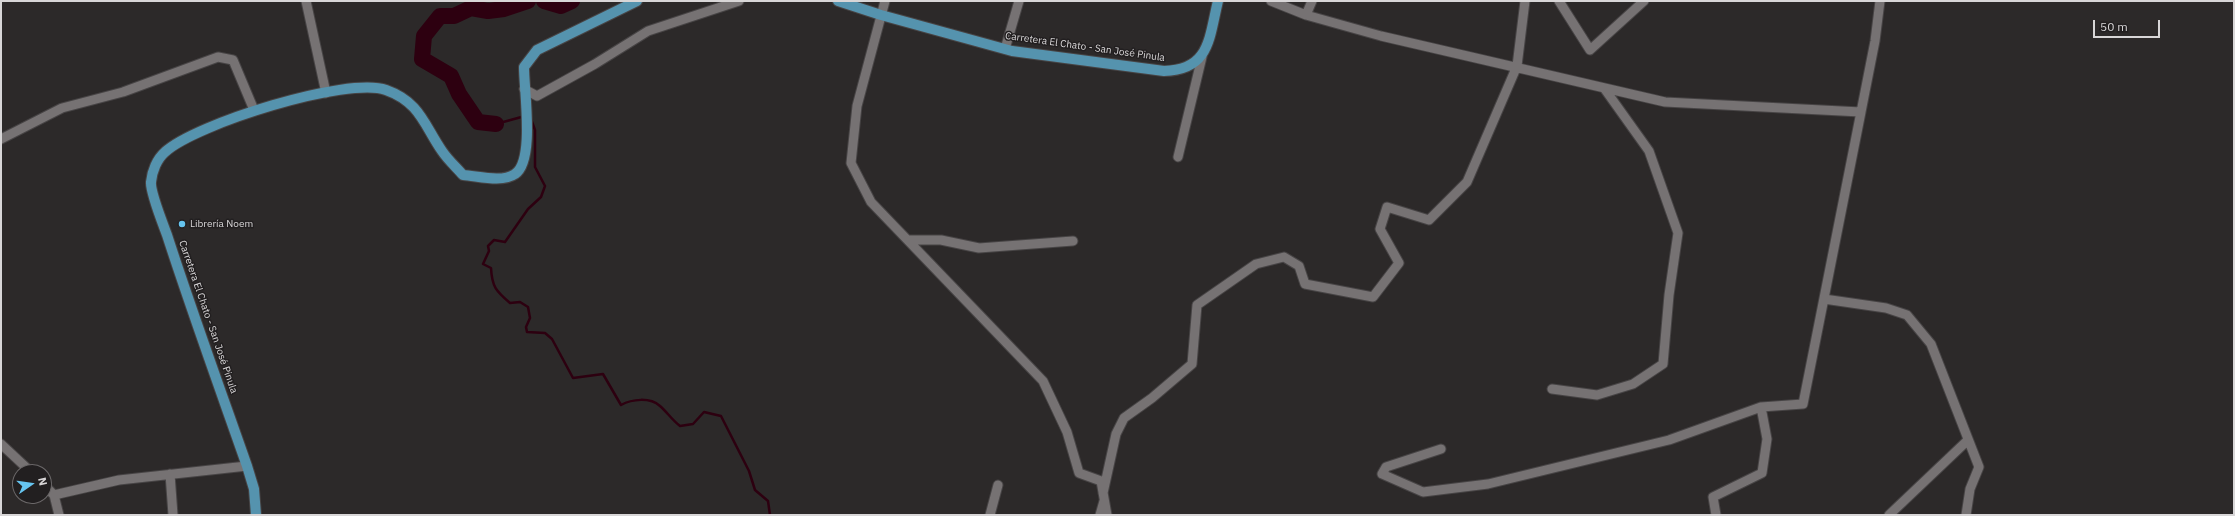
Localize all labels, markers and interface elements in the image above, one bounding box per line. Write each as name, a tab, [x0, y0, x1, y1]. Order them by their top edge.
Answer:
scale bar	[2095, 12, 2162, 38]
text: 50 m	[2100, 19, 2128, 34]
street label: Carretera El Chato - San José Pinula	[1004, 30, 1166, 64]
place label: Librería Noem	[190, 218, 253, 230]
marker: Librería Noem	[177, 219, 187, 229]
street label: Carretera El Chato - San José Pinula	[176, 239, 240, 395]
north arrow	[12, 464, 52, 504]
text: N	[35, 476, 50, 487]

